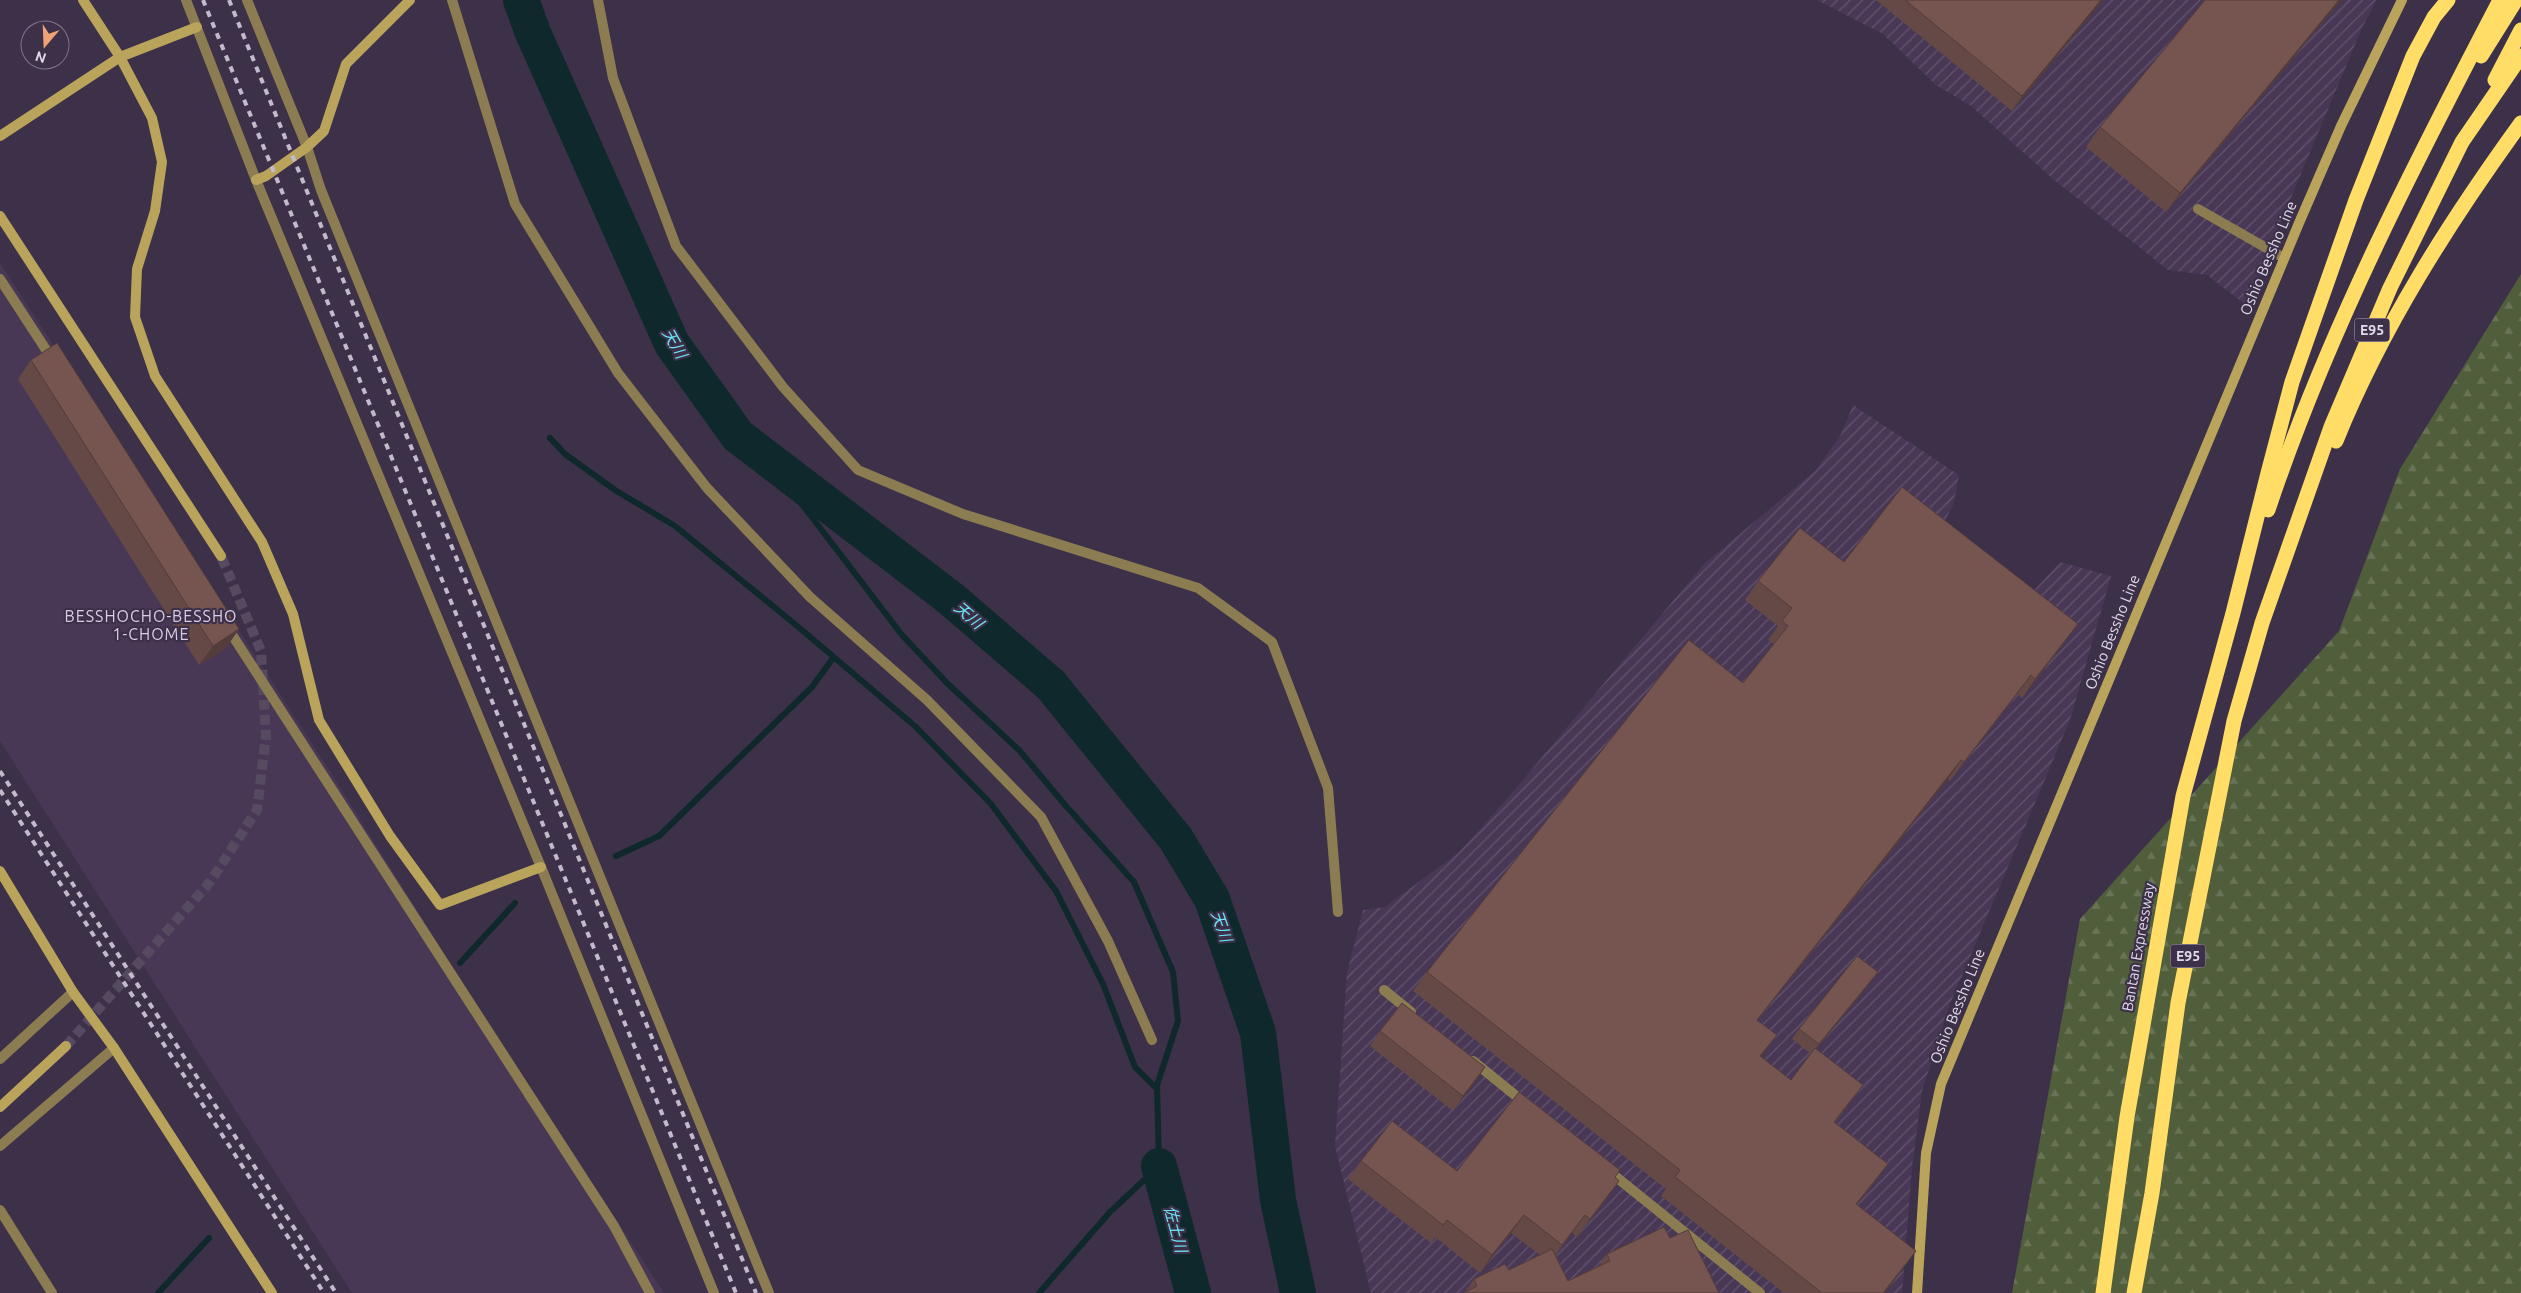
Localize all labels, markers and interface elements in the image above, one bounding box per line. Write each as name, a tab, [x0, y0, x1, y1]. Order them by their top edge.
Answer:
north arrow	[20, 20, 70, 70]
text: N	[33, 48, 48, 67]
street label: Oshio Bessho Line	[2236, 198, 2300, 318]
road number: E95	[2354, 318, 2390, 342]
water label: 天川	[659, 325, 692, 363]
street label: Oshio Bessho Line	[2081, 572, 2143, 692]
water label: 天川	[951, 598, 988, 634]
district label: BESSHOCHO-BESSHO 1-CHOME	[65, 607, 237, 643]
street label: Bantan Expressway	[2118, 882, 2158, 1012]
water label: 天川	[1208, 908, 1236, 946]
road number: E95	[2170, 944, 2206, 968]
street label: Oshio Bessho Line	[1926, 946, 1988, 1066]
water label: 佐土川	[1161, 1203, 1191, 1256]

